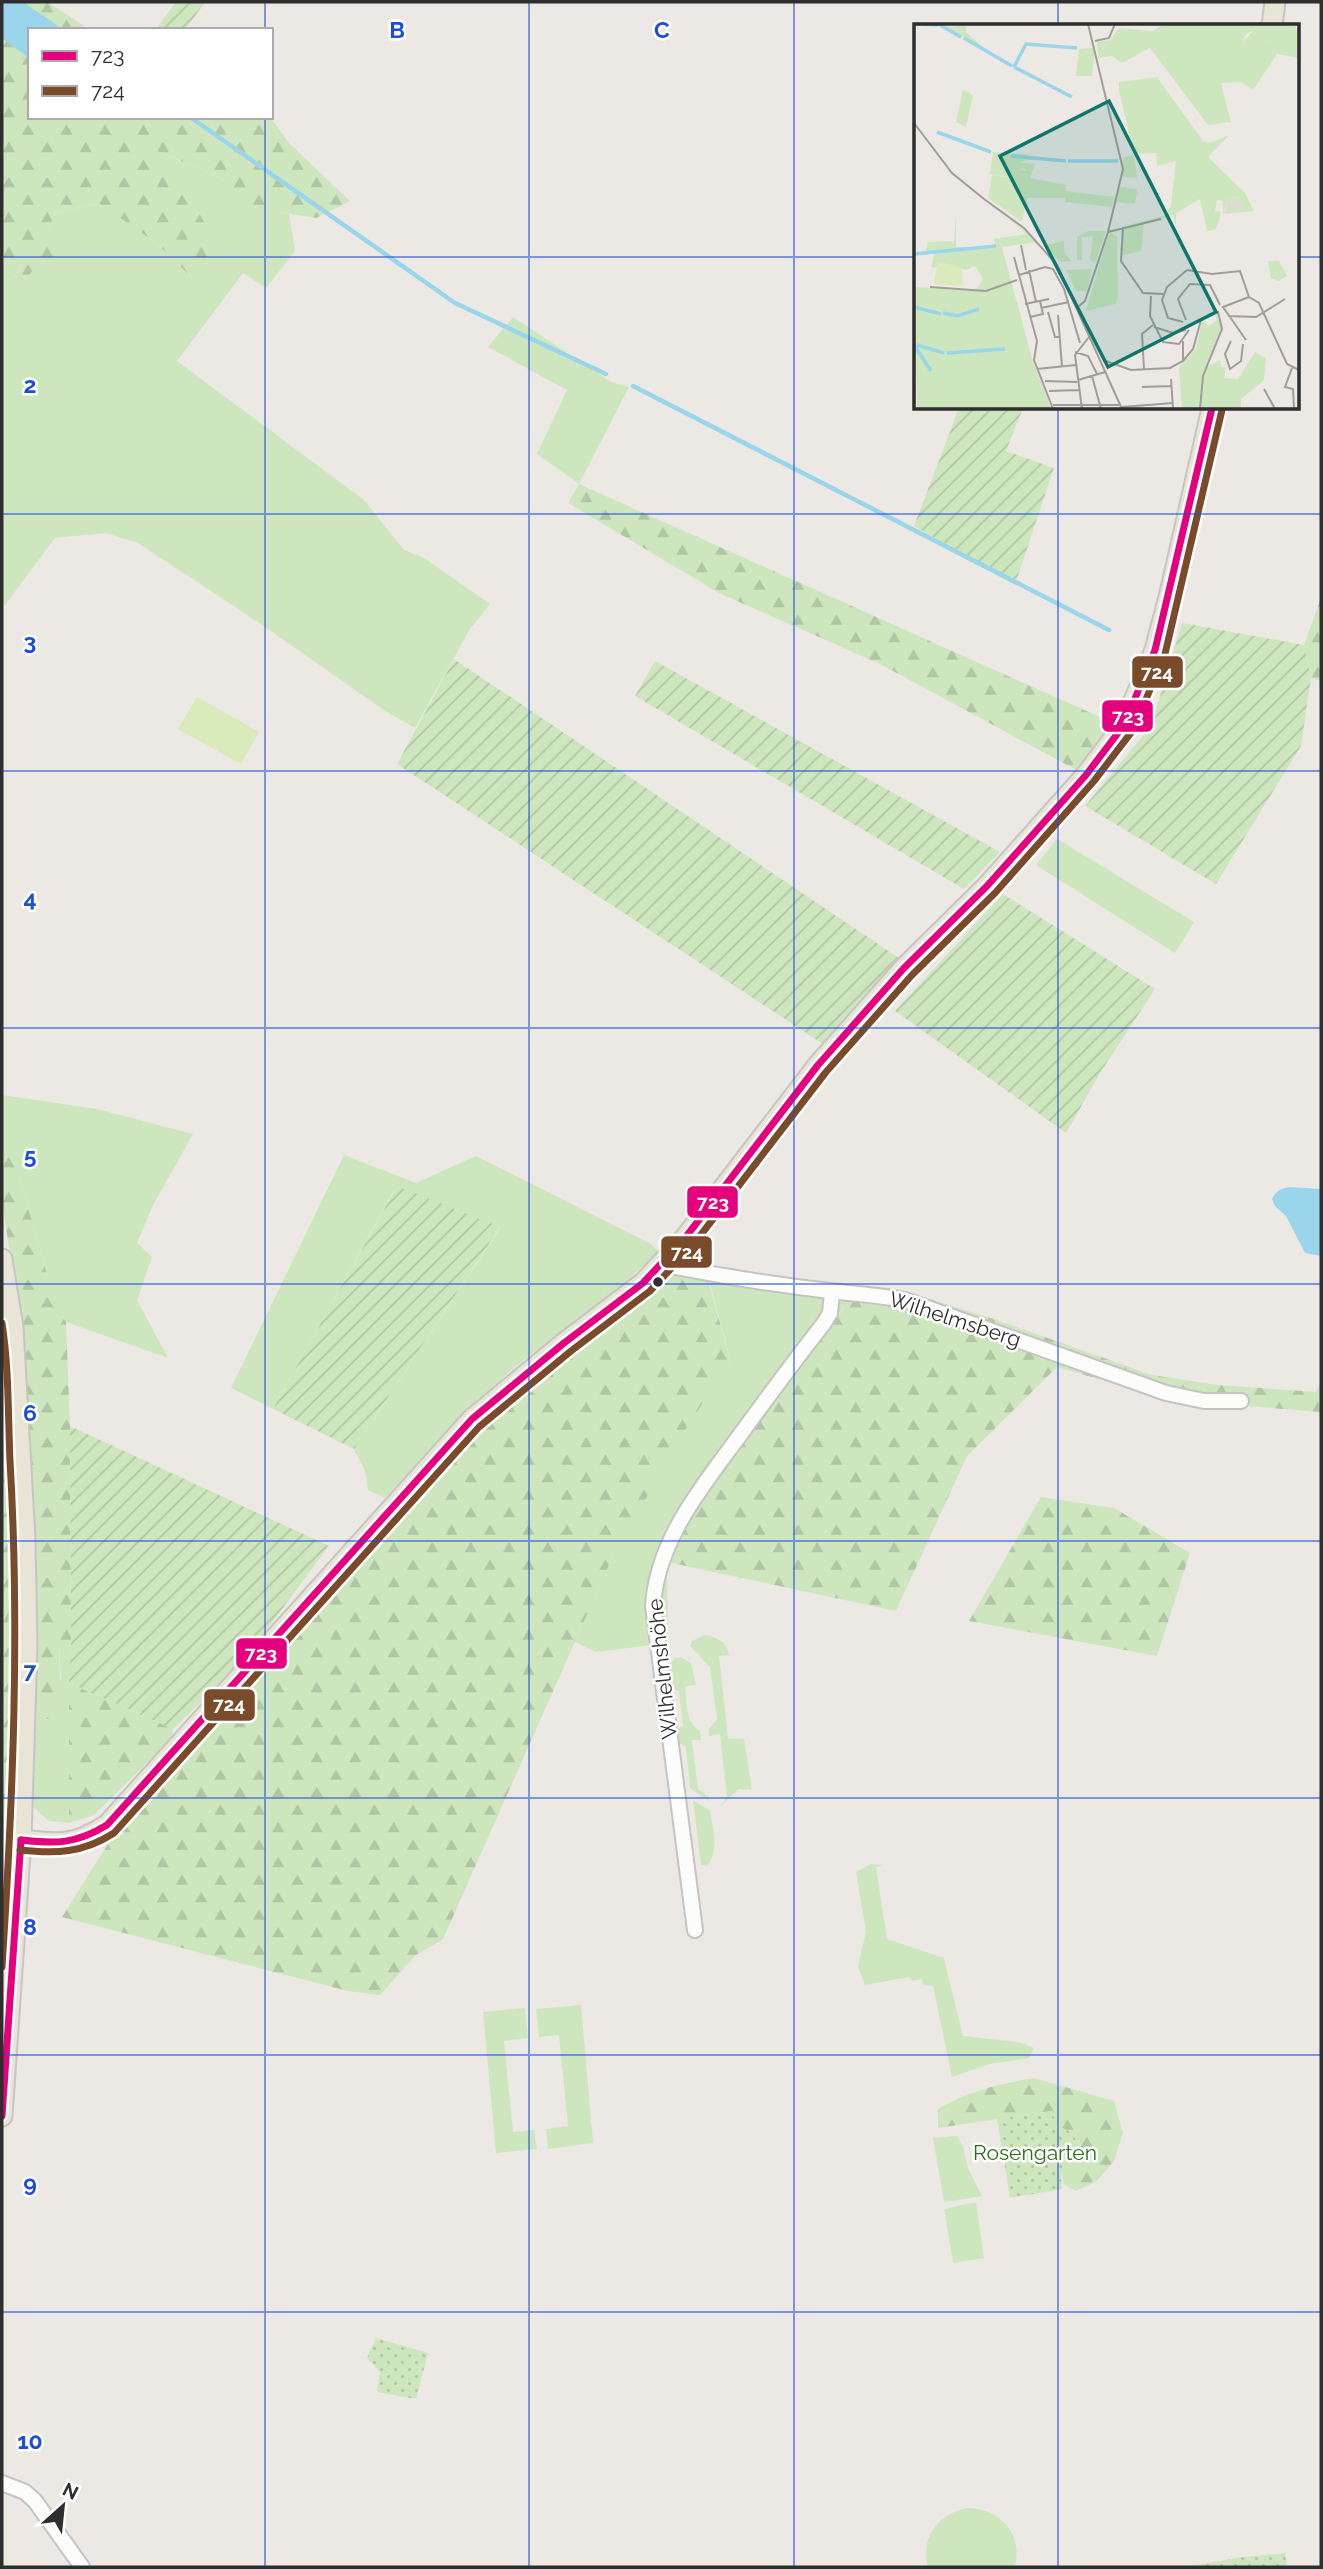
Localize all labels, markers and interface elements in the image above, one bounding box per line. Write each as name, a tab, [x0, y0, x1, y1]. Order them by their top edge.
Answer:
text: B	[389, 16, 405, 43]
text: C	[654, 16, 670, 43]
inset map	[914, 24, 1298, 410]
legend	[28, 28, 273, 119]
text: 723	[91, 43, 124, 68]
text: 724	[91, 78, 125, 103]
text: 2	[24, 371, 36, 398]
text: 3	[24, 628, 36, 655]
line badge: 724	[1131, 655, 1184, 689]
text: 724	[1141, 661, 1173, 683]
line badge: 723	[1101, 699, 1154, 733]
text: 723	[1112, 705, 1144, 727]
text: 4	[23, 885, 37, 912]
text: 5	[24, 1142, 37, 1169]
line badge: 723	[686, 1185, 739, 1219]
text: 723	[697, 1191, 729, 1213]
line badge: 724	[660, 1235, 713, 1269]
text: 724	[671, 1241, 703, 1263]
unlabelled marker	[651, 1275, 665, 1289]
street label: Wilhelmsberg	[886, 1286, 1024, 1352]
text: 6	[23, 1399, 37, 1426]
street label: Wilhelmshöhe	[642, 1597, 682, 1741]
line badge: 723	[235, 1637, 288, 1670]
text: 723	[245, 1642, 277, 1664]
text: 7	[24, 1656, 37, 1683]
line badge: 724	[203, 1688, 256, 1722]
text: 724	[213, 1693, 245, 1715]
text: 8	[23, 1913, 37, 1940]
park label: Rosengarten	[973, 2140, 1097, 2165]
text: 9	[23, 2170, 37, 2197]
text: 10	[17, 2427, 43, 2454]
north arrow	[28, 2471, 98, 2541]
text: N	[59, 2478, 82, 2504]

